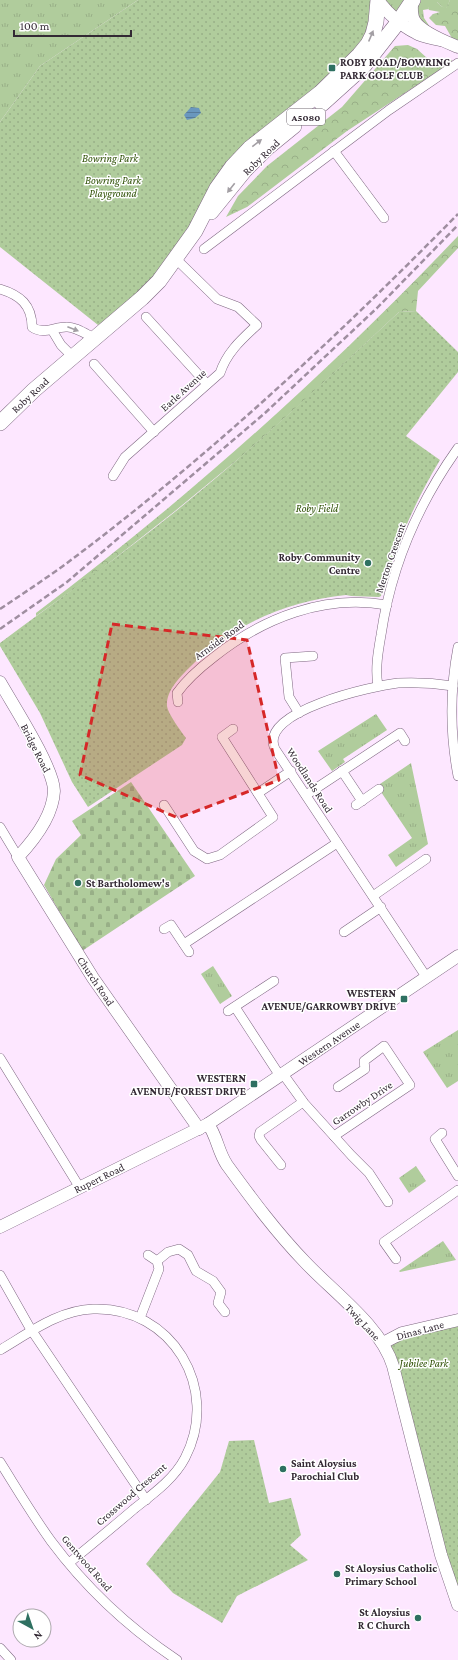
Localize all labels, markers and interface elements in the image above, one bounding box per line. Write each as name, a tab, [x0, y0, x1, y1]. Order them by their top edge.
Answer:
scale bar	[14, 12, 131, 38]
text: 100 m	[20, 19, 50, 33]
one-way arrow	[368, 30, 375, 42]
place label: ROBY ROAD/BOWRING PARK GOLF CLUB	[340, 56, 450, 81]
marker: ROBY ROAD/BOWRING PARK GOLF CLUB	[327, 63, 337, 73]
road number: A5080	[287, 109, 325, 125]
street label: Roby Road	[240, 136, 283, 178]
one-way arrow	[251, 138, 262, 147]
park label: Bowring Park	[82, 152, 139, 165]
park label: Bowring Park Playground	[85, 174, 142, 200]
one-way arrow	[227, 183, 236, 194]
one-way arrow	[68, 327, 80, 333]
street label: Earle Avenue	[158, 366, 208, 414]
street label: Roby Road	[9, 375, 52, 416]
park label: Roby Field	[296, 502, 339, 515]
street label: Merton Crescent	[372, 521, 408, 595]
place label: Roby Community Centre	[278, 551, 361, 576]
marker: Roby Community Centre	[363, 558, 373, 568]
street label: Arnside Road	[192, 618, 246, 662]
street label: Bridge Road	[18, 722, 53, 775]
street label: Woodlands Road	[285, 745, 335, 815]
place label: St Bartholomew's	[86, 877, 170, 889]
marker: St Bartholomew's	[73, 878, 83, 888]
street label: Church Road	[75, 954, 117, 1008]
place label: WESTERN AVENUE/GARROWBY DRIVE	[260, 987, 397, 1012]
marker: WESTERN AVENUE/GARROWBY DRIVE	[399, 994, 409, 1004]
street label: Western Avenue	[296, 1018, 362, 1068]
place label: WESTERN AVENUE/FOREST DRIVE	[130, 1072, 247, 1097]
street label: Garrowby Drive	[330, 1078, 395, 1128]
marker: WESTERN AVENUE/FOREST DRIVE	[249, 1079, 259, 1089]
street label: Rupert Road	[72, 1161, 127, 1196]
street label: Twig Lane	[342, 1301, 383, 1344]
street label: Dinas Lane	[395, 1318, 445, 1342]
park label: Jubilee Park	[398, 1357, 450, 1370]
place label: Saint Aloysius Parochial Club	[291, 1457, 359, 1482]
street label: Crosswood Crescent	[93, 1460, 169, 1528]
marker: Saint Aloysius Parochial Club	[278, 1464, 288, 1474]
street label: Gentwood Road	[59, 1533, 115, 1594]
place label: St Aloysius Catholic Primary School	[345, 1562, 437, 1587]
marker: St Aloysius Catholic Primary School	[332, 1569, 342, 1579]
place label: St Aloysius R C Church	[358, 1606, 411, 1631]
north arrow	[12, 1608, 52, 1648]
marker: St Aloysius R C Church	[413, 1613, 423, 1623]
text: N	[31, 1629, 45, 1643]

